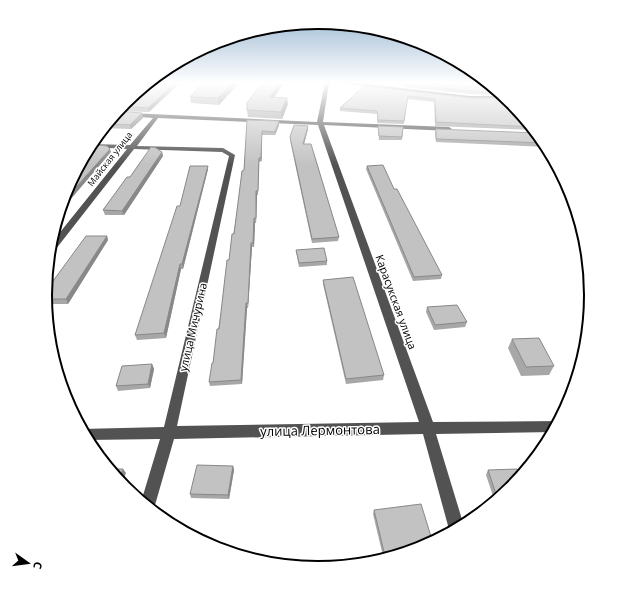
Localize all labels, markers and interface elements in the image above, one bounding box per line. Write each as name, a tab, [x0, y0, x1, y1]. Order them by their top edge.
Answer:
street label: Майская улица	[84, 129, 135, 189]
street label: Карасукская улица	[372, 252, 421, 351]
street label: улица Мичурина	[175, 281, 210, 373]
street label: улица Лермонтова	[260, 420, 380, 440]
north arrow	[8, 543, 48, 583]
text: С	[30, 560, 46, 571]

